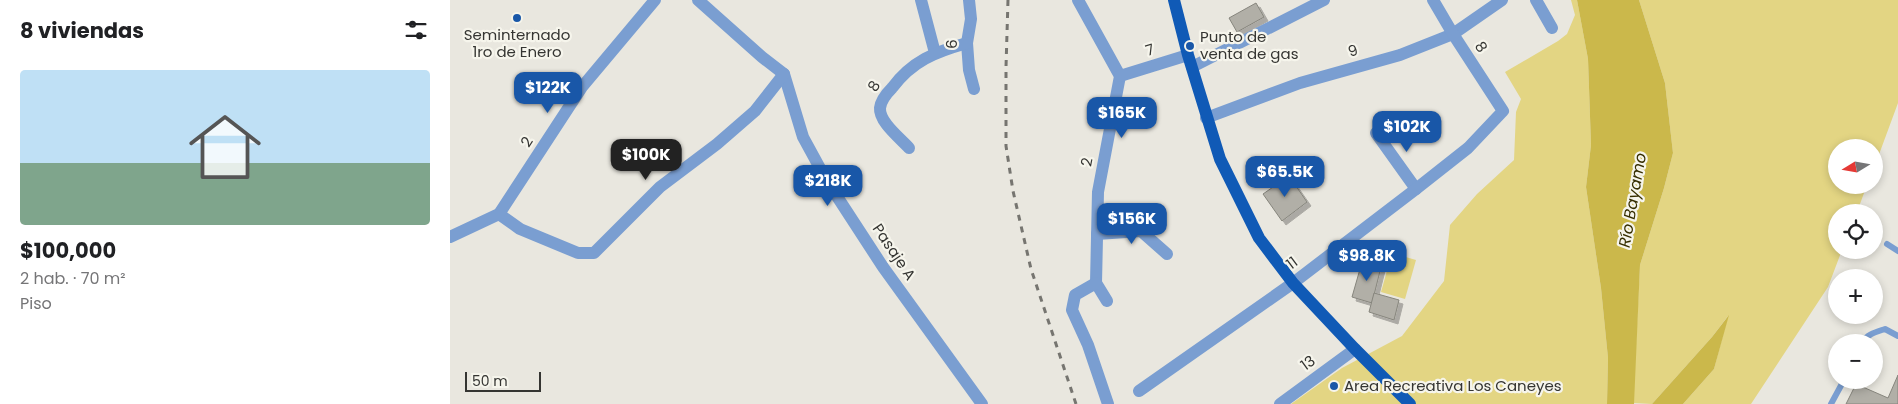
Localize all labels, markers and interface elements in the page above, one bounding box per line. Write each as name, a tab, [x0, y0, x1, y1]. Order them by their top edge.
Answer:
marker: Seminternado 1ro de Enero	[511, 12, 523, 24]
text: 8 viviendas	[20, 16, 144, 45]
icon: filters	[402, 16, 430, 44]
place label: Seminternado 1ro de Enero	[464, 24, 570, 62]
place label: Punto de venta de gas	[1200, 26, 1299, 64]
street label: 8	[1470, 37, 1493, 56]
street label: 7	[1143, 38, 1157, 61]
street label: 6	[941, 39, 962, 49]
street label: 9	[1345, 39, 1360, 62]
marker: Punto de venta de gas	[1184, 40, 1196, 52]
pin: $122K	[513, 72, 583, 114]
text: $122K	[525, 76, 571, 99]
street label: 8	[862, 76, 885, 95]
pin: $165K	[1087, 96, 1157, 139]
text: $165K	[1098, 101, 1146, 124]
icon: home	[180, 102, 270, 192]
pin: $102K	[1372, 110, 1442, 153]
text: $102K	[1383, 115, 1431, 138]
street label: 2	[515, 132, 538, 151]
pin: $100K	[611, 138, 681, 181]
north arrow	[1828, 139, 1882, 194]
map controls	[1828, 139, 1883, 389]
text: $100K	[622, 143, 670, 166]
water label: Río Bayamo	[1613, 151, 1652, 249]
street label: 2	[1075, 156, 1098, 168]
pin: $65.5K	[1244, 156, 1326, 198]
text: $65.5K	[1256, 160, 1314, 183]
pin: $218K	[793, 164, 863, 207]
text: $218K	[804, 169, 852, 192]
pin: $156K	[1097, 202, 1167, 245]
button: locate	[1828, 204, 1883, 259]
text: $156K	[1108, 207, 1156, 230]
street label: Pasaje A	[868, 219, 921, 284]
text: $100,000	[20, 236, 116, 265]
pin: $98.8K	[1326, 240, 1408, 282]
text: $98.8K	[1339, 244, 1395, 267]
street label: 11	[1282, 251, 1302, 274]
text: 2 hab. · 70 m²	[20, 267, 125, 290]
button: +	[1828, 269, 1883, 324]
text: Piso	[20, 292, 52, 315]
button: −	[1828, 334, 1883, 389]
street label: 13	[1296, 350, 1319, 375]
scale bar	[465, 369, 541, 392]
text: 50 m	[472, 371, 508, 391]
place label: Area Recreativa Los Caneyes	[1344, 375, 1562, 396]
marker: Area Recreativa Los Caneyes	[1328, 380, 1340, 392]

